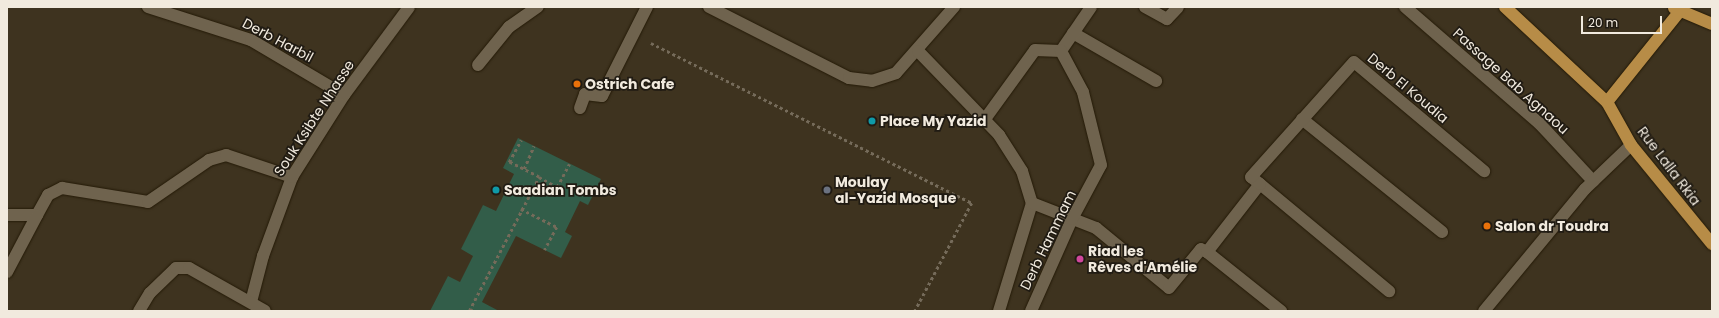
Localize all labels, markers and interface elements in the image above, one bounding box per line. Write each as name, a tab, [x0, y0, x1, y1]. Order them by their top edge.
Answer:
scale bar	[1583, 8, 1664, 34]
street label: Derb Harbil	[240, 14, 316, 66]
text: 20 m	[1588, 14, 1618, 31]
street label: Passage Bab Agnaou	[1450, 25, 1572, 137]
street label: Derb El Koudia	[1364, 49, 1452, 127]
street label: Souk Ksibte Nhasse	[270, 57, 358, 179]
place label: Ostrich Cafe	[585, 76, 674, 92]
marker: Ostrich Cafe	[572, 79, 582, 89]
place label: Place My Yazid	[880, 113, 987, 129]
marker: Place My Yazid	[867, 116, 877, 126]
street label: Rue Lalla Rkia	[1634, 123, 1704, 209]
place label: Moulay al-Yazid Mosque	[835, 174, 956, 206]
place label: Saadian Tombs	[504, 182, 617, 198]
marker: Saadian Tombs	[491, 185, 501, 195]
marker: Moulay al-Yazid Mosque	[822, 185, 832, 195]
street label: Derb Hammam	[1017, 187, 1079, 293]
place label: Salon dr Toudra	[1495, 218, 1609, 234]
marker: Salon dr Toudra	[1482, 221, 1492, 231]
place label: Riad les Rêves d'Amélie	[1088, 243, 1197, 276]
marker: Riad les Rêves d'Amélie	[1075, 254, 1085, 264]

